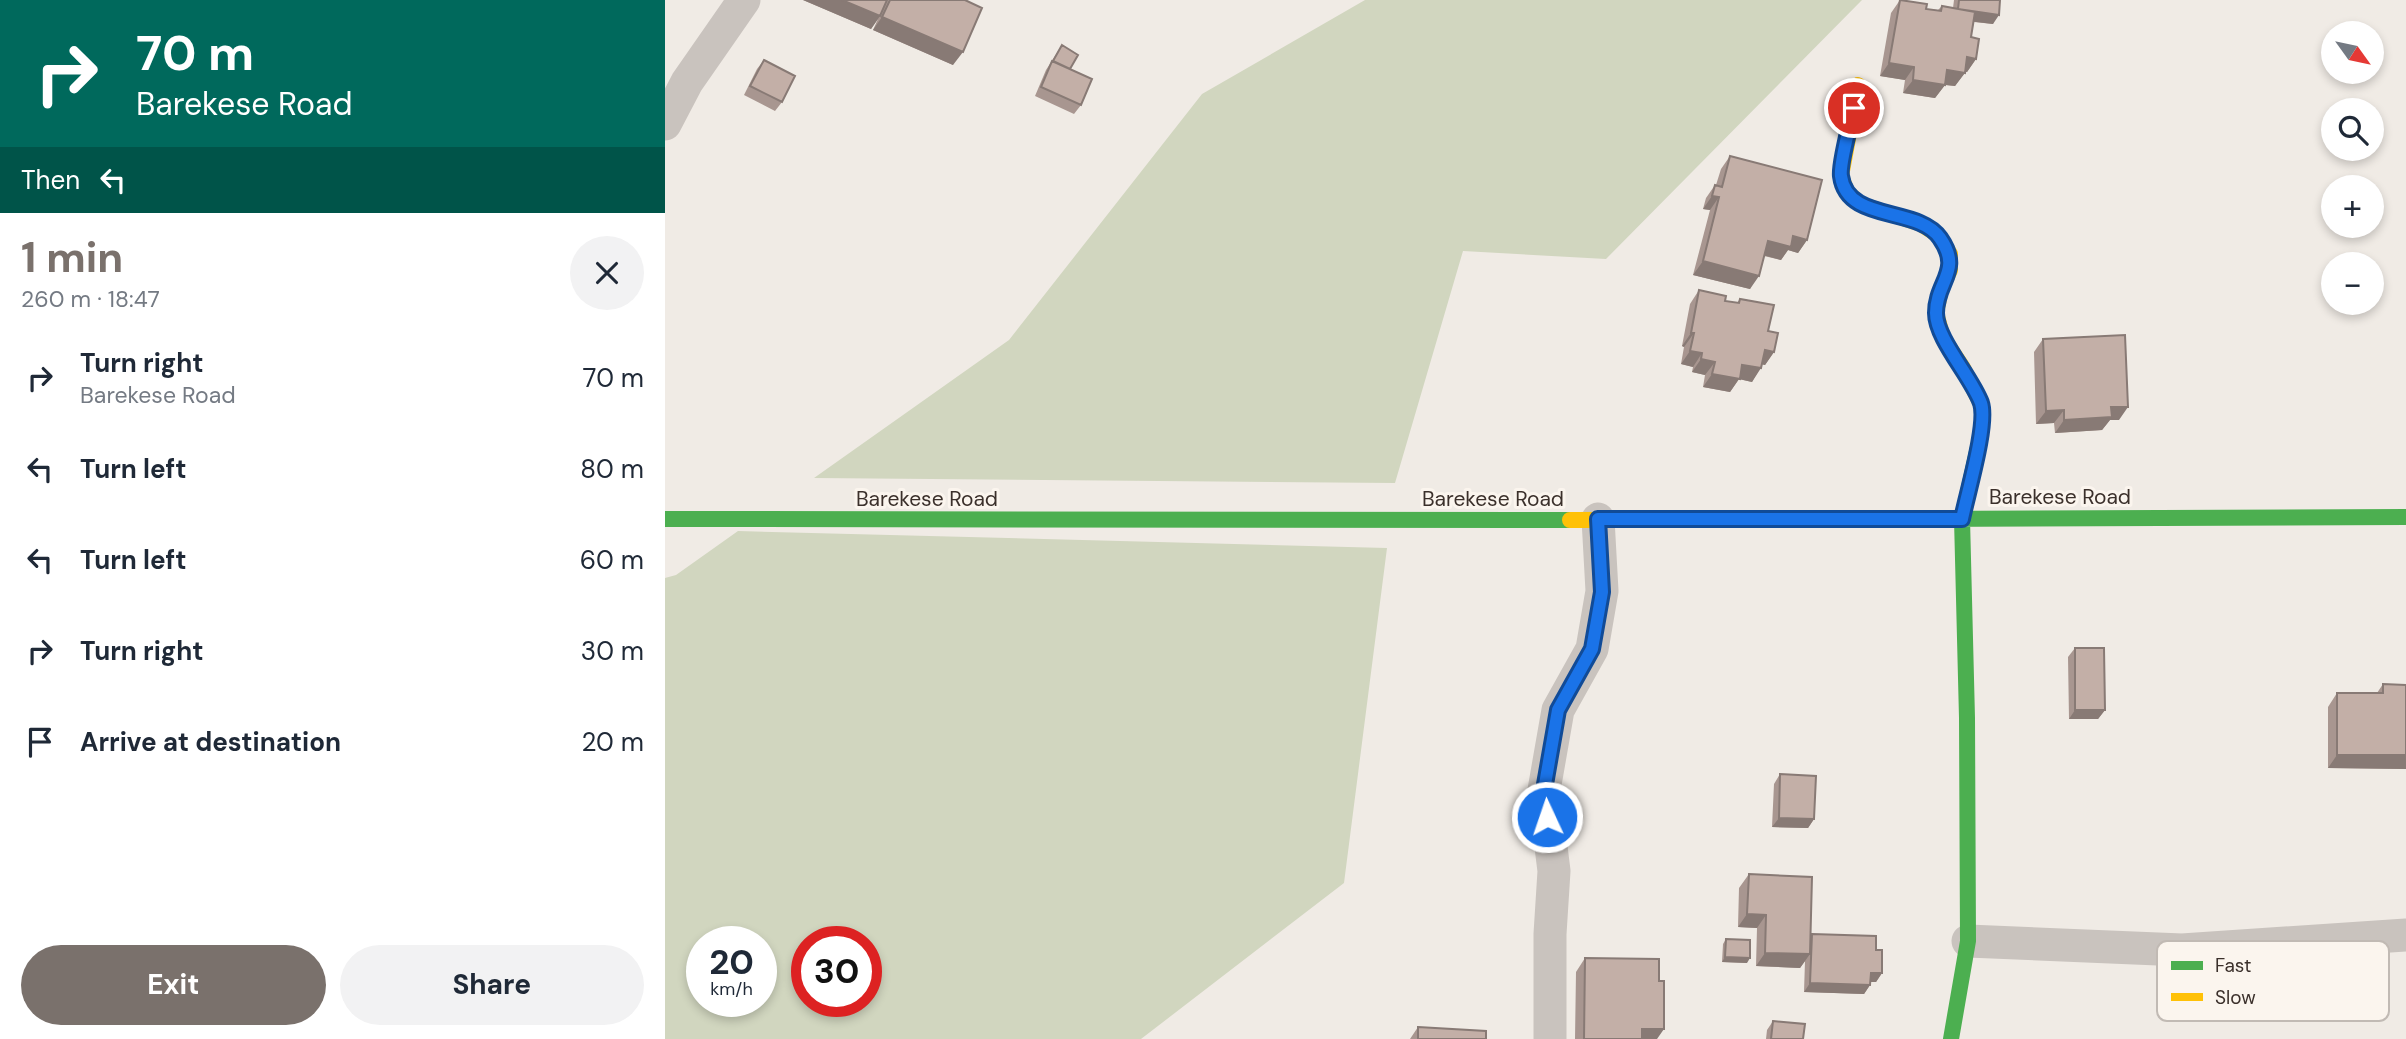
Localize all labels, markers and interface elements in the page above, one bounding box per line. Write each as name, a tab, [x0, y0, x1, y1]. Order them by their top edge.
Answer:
text: 70 m	[136, 21, 254, 85]
north arrow	[2321, 21, 2383, 84]
map controls	[2321, 21, 2384, 315]
icon: right	[21, 28, 112, 119]
pin	[1824, 78, 1884, 138]
text: Barekese Road	[136, 83, 353, 125]
icon: arrive	[1835, 89, 1873, 127]
button: search	[2321, 98, 2384, 161]
icon: left	[94, 161, 132, 199]
text: Then	[21, 163, 80, 197]
button: +	[2321, 175, 2384, 238]
text: 1 min	[21, 230, 123, 285]
button: close	[570, 236, 644, 310]
button: −	[2321, 252, 2384, 315]
text: 260 m · 18:47	[21, 284, 160, 314]
text: Turn right	[80, 346, 204, 380]
icon: right	[21, 359, 59, 397]
text: 70 m	[583, 361, 644, 395]
text: Barekese Road	[80, 380, 236, 410]
icon: left	[21, 450, 59, 488]
text: Turn left	[80, 452, 187, 486]
text: 80 m	[580, 452, 644, 486]
street label: Barekese Road	[1989, 483, 2131, 511]
street label: Barekese Road	[856, 485, 998, 513]
street label: Barekese Road	[1422, 485, 1564, 513]
icon: left	[21, 541, 59, 579]
text: Turn left	[80, 543, 187, 577]
text: 60 m	[580, 543, 644, 577]
icon: right	[21, 632, 59, 670]
text: Turn right	[80, 634, 204, 668]
text: 30 m	[581, 634, 644, 668]
icon: arrive	[21, 723, 59, 761]
text: Arrive at destination	[80, 725, 341, 759]
text: 20 m	[581, 725, 644, 759]
position arrow	[1510, 780, 1584, 854]
speed limit sign: 30	[791, 926, 882, 1017]
text: 20	[709, 939, 754, 985]
legend	[2157, 941, 2389, 1021]
button: Exit	[21, 945, 326, 1025]
button: Share	[340, 945, 644, 1025]
text: Fast	[2215, 953, 2251, 978]
text: km/h	[710, 977, 753, 1001]
text: Slow	[2215, 985, 2256, 1010]

